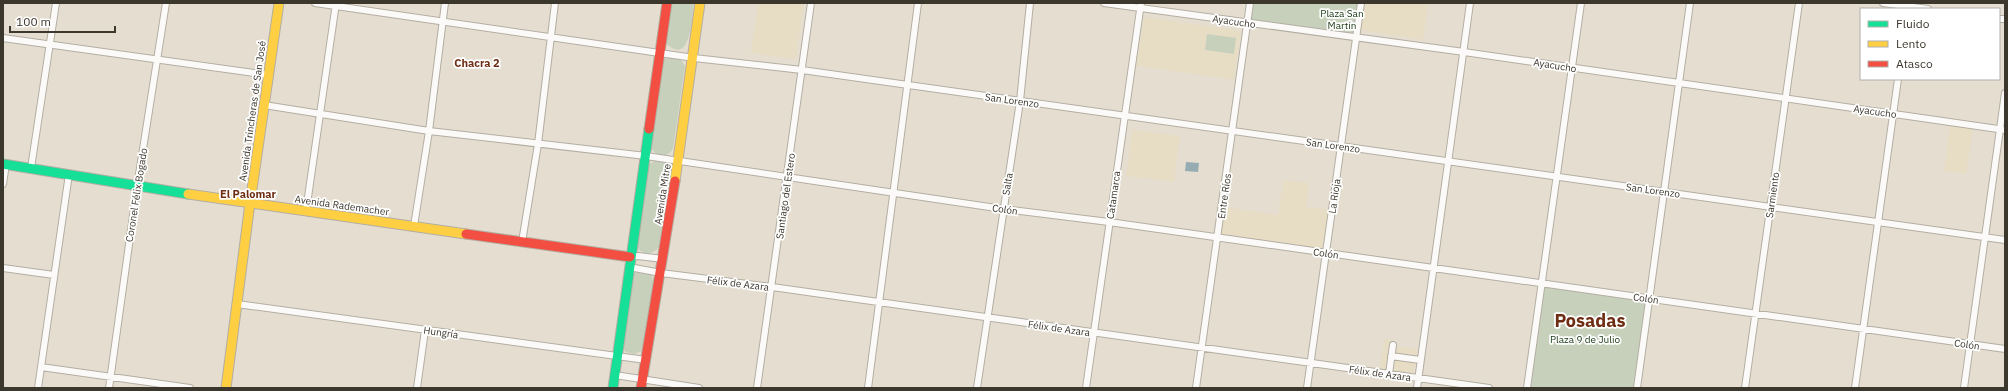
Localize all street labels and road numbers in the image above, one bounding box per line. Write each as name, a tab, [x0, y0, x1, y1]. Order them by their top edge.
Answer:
street label: Ayacucho	[1211, 12, 1257, 31]
street label: Avenida Trincheras de San José	[236, 40, 269, 182]
street label: Ayacucho	[1532, 56, 1578, 75]
street label: San Lorenzo	[984, 90, 1040, 111]
street label: Ayacucho	[1852, 102, 1898, 121]
street label: San Lorenzo	[1305, 135, 1361, 156]
street label: Coronel Félix Bogado	[123, 147, 150, 243]
street label: Santiago del Estero	[773, 152, 798, 240]
street label: Avenida Mitre	[651, 162, 674, 225]
street label: Catamarca	[1104, 170, 1123, 220]
street label: Salta	[999, 171, 1016, 196]
street label: Sarmiento	[1763, 171, 1782, 219]
street label: Entre Ríos	[1215, 172, 1234, 220]
street label: La Rioja	[1326, 177, 1343, 214]
street label: San Lorenzo	[1625, 180, 1681, 201]
street label: Avenida Rademacher	[294, 192, 390, 219]
street label: Colón	[991, 201, 1019, 218]
street label: Colón	[1312, 245, 1340, 262]
street label: Félix de Azara	[706, 273, 770, 294]
street label: Colón	[1632, 290, 1660, 307]
street label: Félix de Azara	[1027, 318, 1091, 339]
street label: Hungría	[423, 324, 460, 341]
street label: Colón	[1953, 336, 1981, 353]
street label: Félix de Azara	[1348, 363, 1412, 384]

